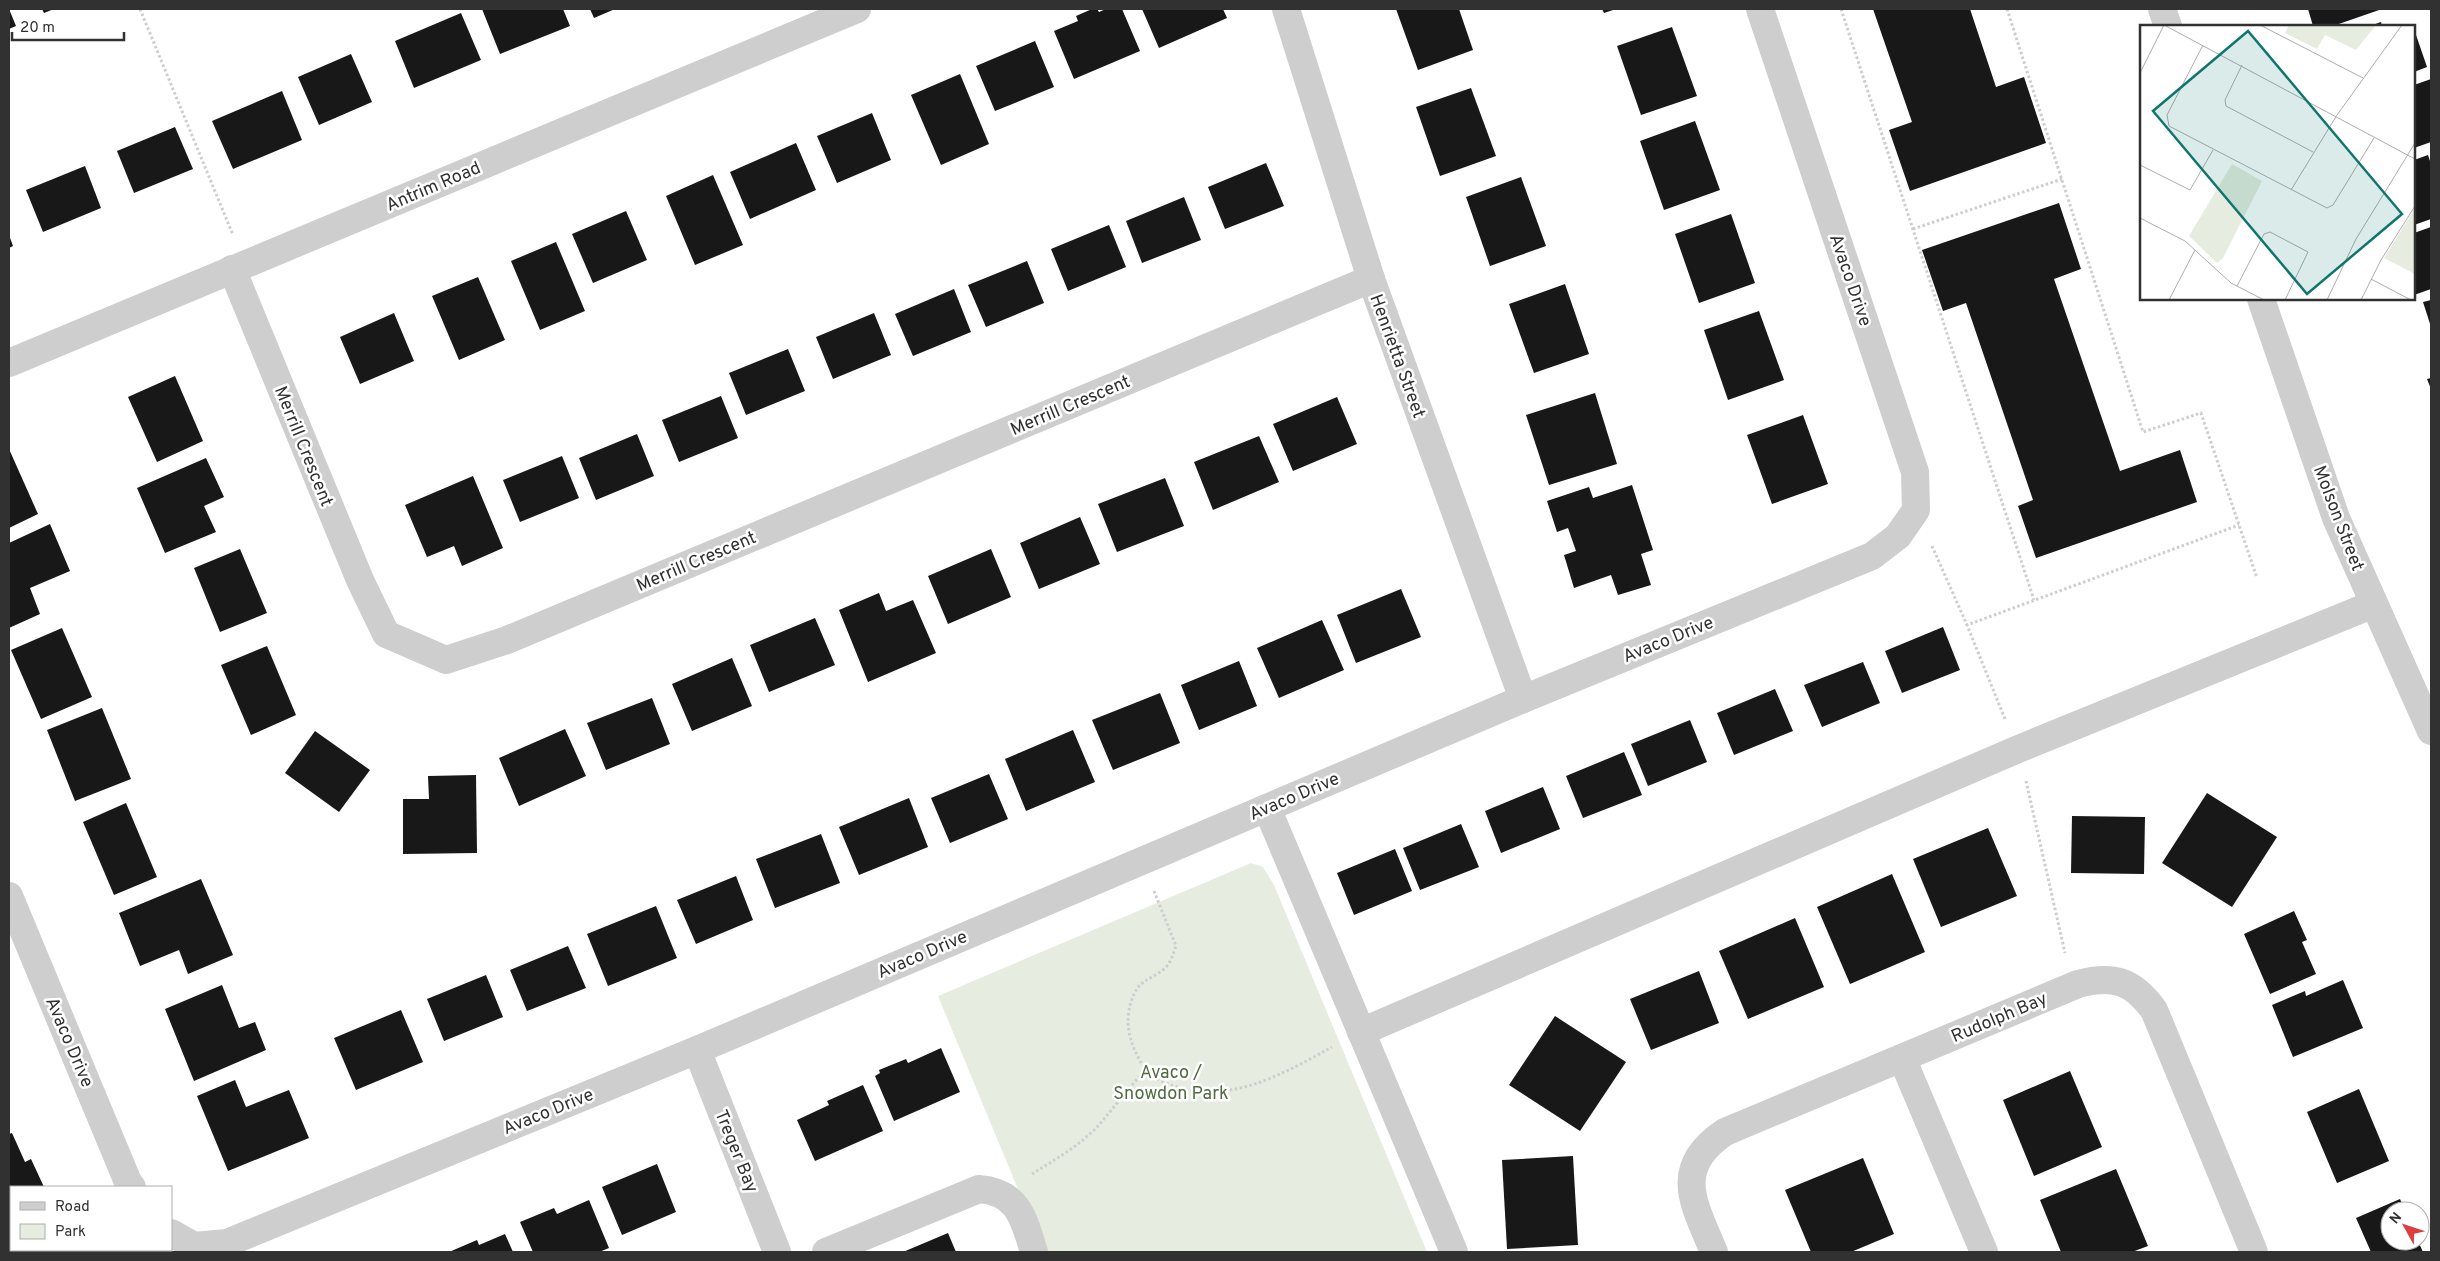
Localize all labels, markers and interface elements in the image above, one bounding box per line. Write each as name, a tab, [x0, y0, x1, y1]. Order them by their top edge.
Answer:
scale bar	[12, 10, 125, 42]
text: 20 m	[20, 19, 55, 38]
inset map	[2140, 25, 2415, 300]
street label: Antrim Road	[383, 157, 484, 218]
street label: Avaco Drive	[1823, 231, 1876, 330]
street label: Henrietta Street	[1364, 291, 1430, 422]
street label: Merrill Crescent	[1007, 371, 1134, 442]
street label: Merrill Crescent	[268, 383, 337, 510]
street label: Molson Street	[2307, 462, 2368, 575]
street label: Merrill Crescent	[633, 527, 760, 598]
street label: Avaco Drive	[1620, 612, 1717, 669]
street label: Avaco Drive	[1246, 768, 1343, 827]
street label: Avaco Drive	[874, 926, 971, 985]
street label: Rudolph Bay	[1948, 988, 2051, 1049]
street label: Avaco Drive	[39, 994, 98, 1091]
park label: Avaco / Snowdon Park	[1113, 1062, 1229, 1106]
street label: Avaco Drive	[500, 1084, 597, 1141]
street label: Treger Bay	[709, 1107, 763, 1196]
legend	[10, 1186, 172, 1251]
text: Road	[55, 1198, 90, 1217]
north arrow	[2380, 1201, 2430, 1251]
text: N	[2386, 1209, 2406, 1228]
text: Park	[55, 1223, 86, 1242]

